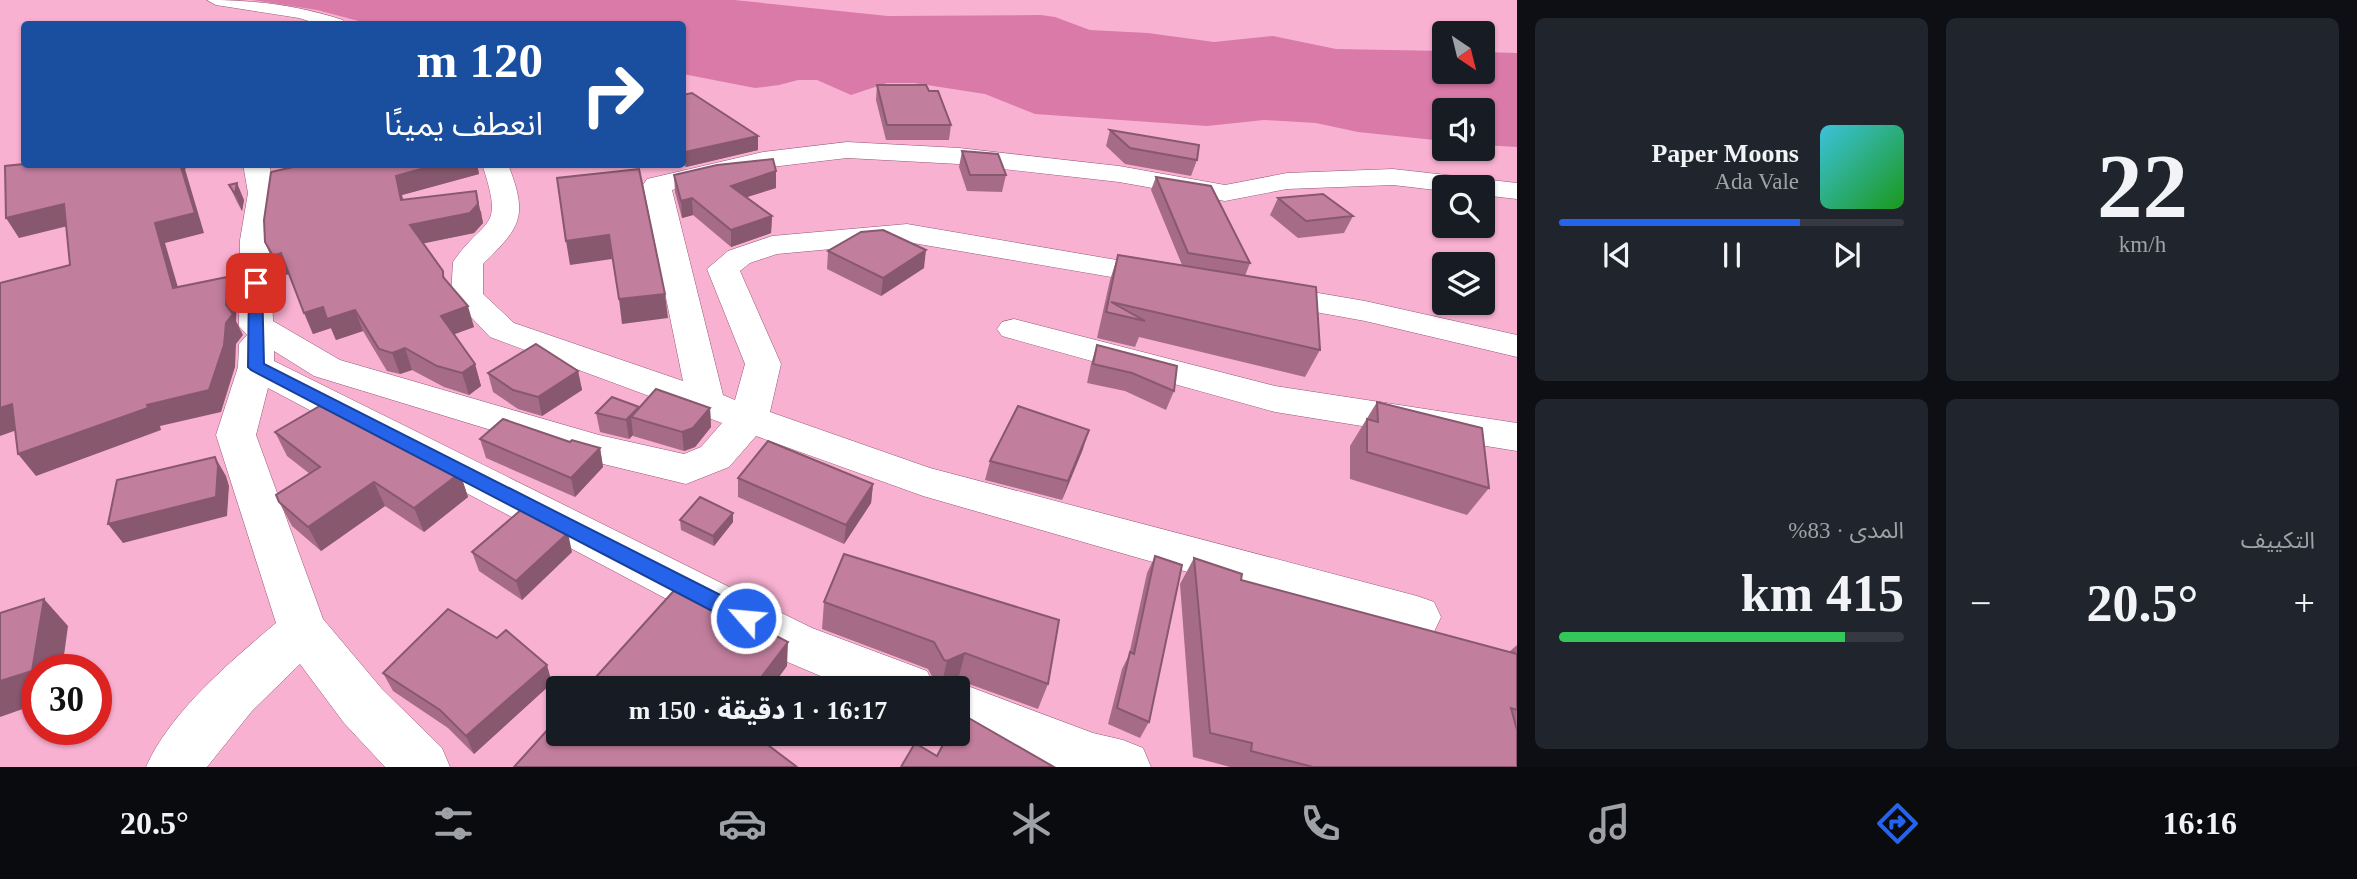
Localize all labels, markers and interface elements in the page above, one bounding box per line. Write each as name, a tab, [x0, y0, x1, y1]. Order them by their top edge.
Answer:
north arrow	[1432, 21, 1494, 84]
map controls	[1432, 21, 1495, 315]
text: 120 m	[416, 33, 543, 88]
icon: right	[567, 49, 658, 140]
button: sound	[1432, 98, 1495, 161]
text: انعطف يمينًا	[384, 106, 543, 142]
text: 22	[2097, 136, 2188, 237]
text: Paper Moons	[1651, 139, 1799, 168]
text: Ada Vale	[1714, 169, 1799, 194]
button: search	[1432, 175, 1495, 238]
text: km/h	[2119, 232, 2166, 257]
icon: previous	[1598, 236, 1636, 274]
icon: pause	[1713, 236, 1751, 274]
icon: next	[1828, 236, 1866, 274]
button: layers	[1432, 252, 1495, 315]
pin	[226, 253, 286, 313]
icon: arrive	[237, 264, 275, 302]
text: المدى · 83%	[1788, 518, 1904, 543]
text: التكييف	[2241, 528, 2315, 553]
text: 415 km	[1741, 565, 1904, 622]
text: 20.5°	[2087, 575, 2198, 632]
position arrow	[709, 581, 783, 655]
text: −	[1970, 582, 1991, 624]
text: +	[2294, 582, 2315, 624]
speed limit sign: 30	[21, 654, 112, 745]
text: 16:17 · 1 دقيقة · 150 m	[629, 696, 887, 725]
icon: filters	[429, 799, 478, 848]
icon: car	[718, 799, 767, 848]
icon: climate	[1007, 799, 1056, 848]
icon: phone	[1296, 799, 1345, 848]
icon: music	[1585, 799, 1634, 848]
icon: directions	[1873, 799, 1922, 848]
text: 20.5°	[120, 805, 189, 841]
text: 16:16	[2162, 805, 2237, 841]

